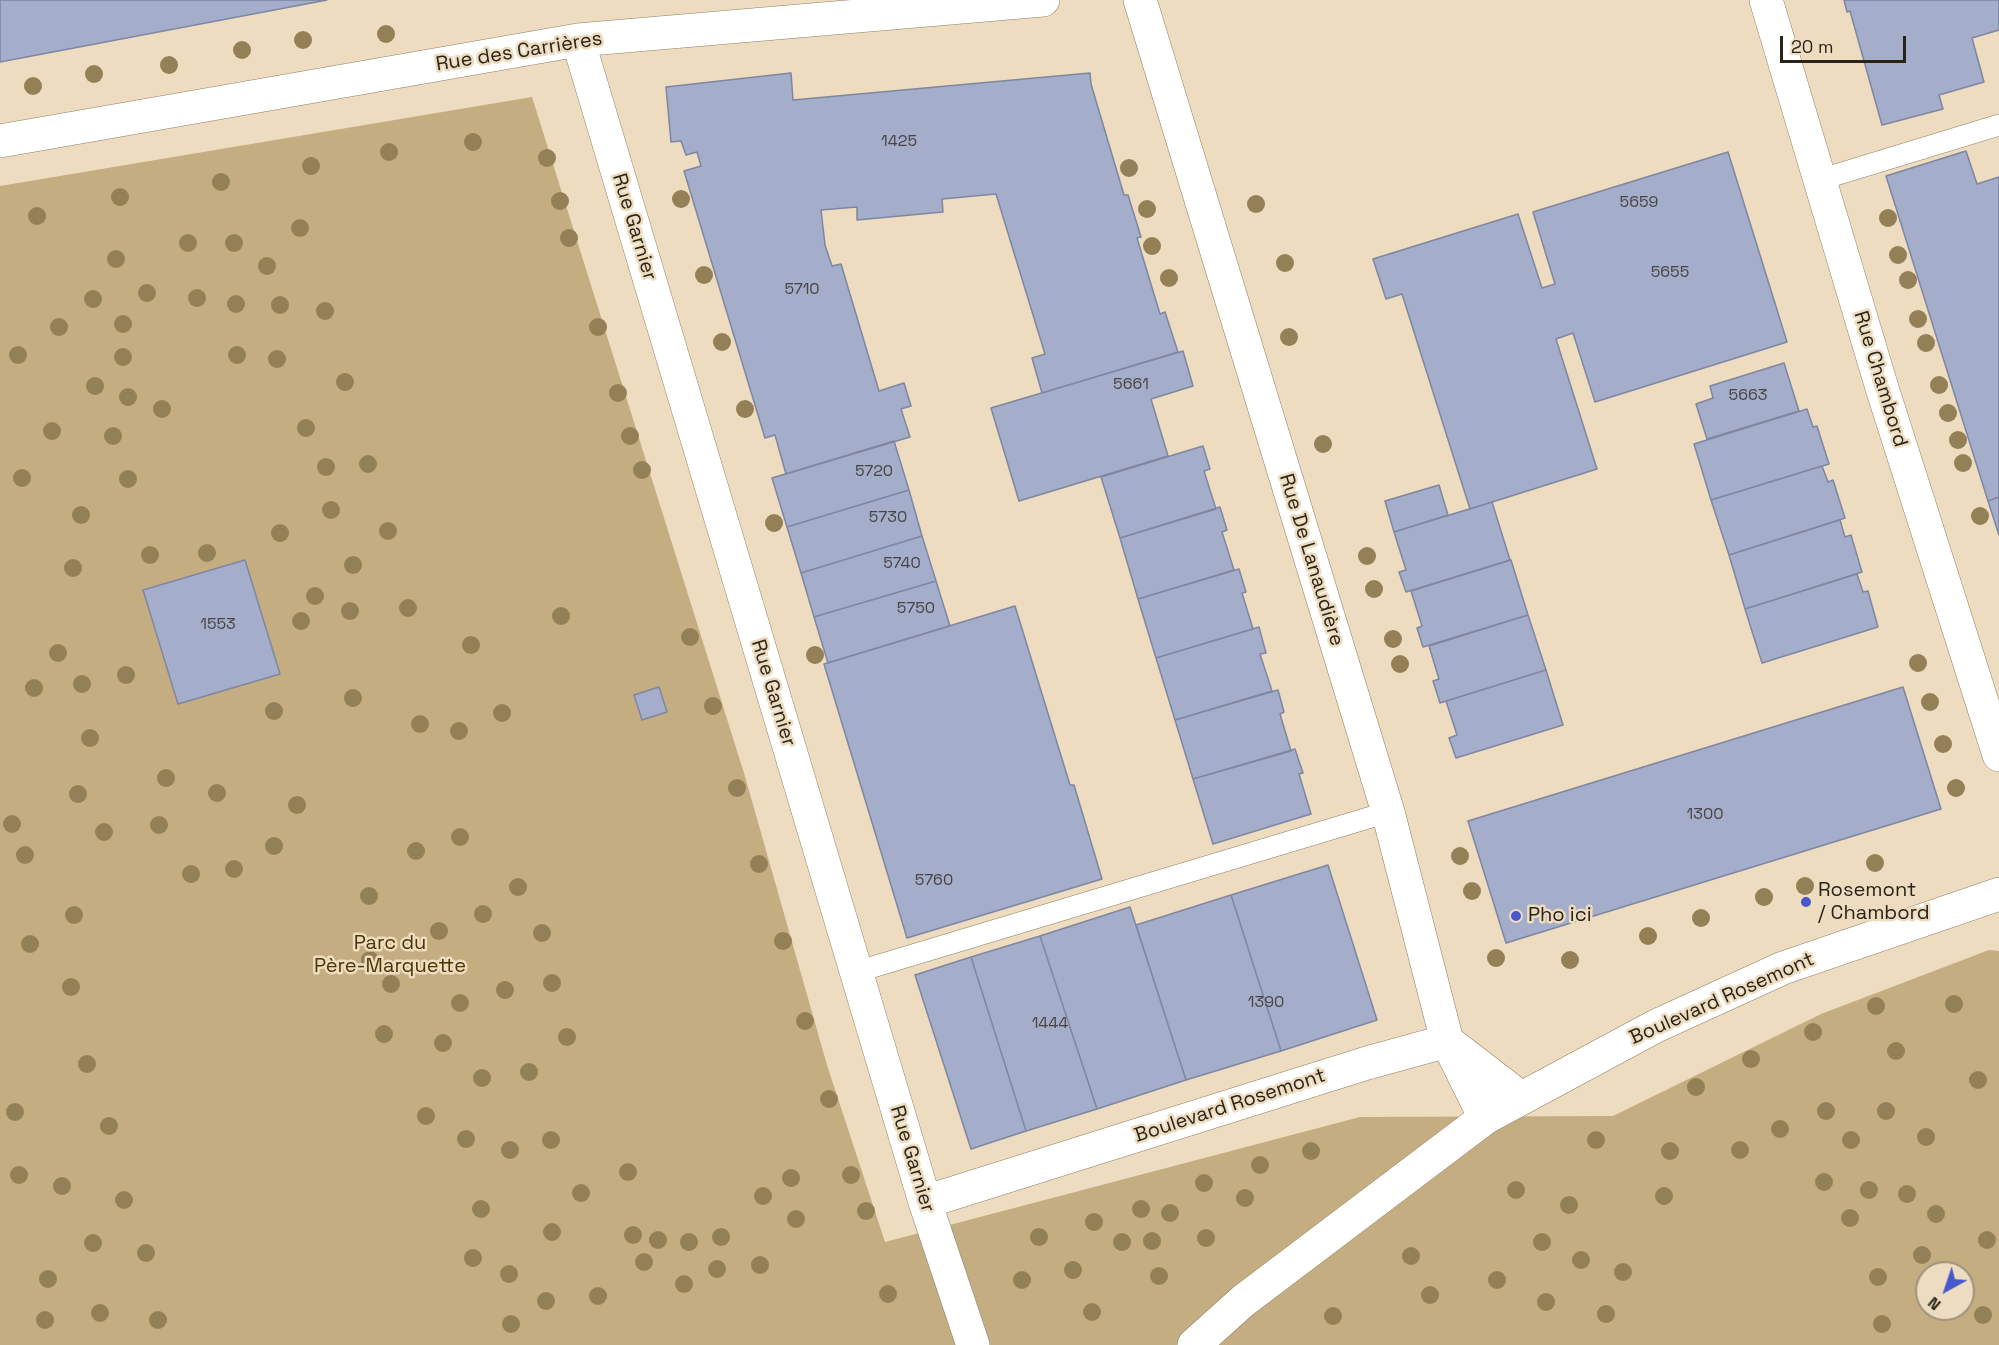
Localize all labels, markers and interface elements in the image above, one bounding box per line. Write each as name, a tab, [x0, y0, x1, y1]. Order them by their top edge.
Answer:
scale bar	[1783, 24, 1909, 62]
street label: Rue des Carrières	[434, 27, 604, 77]
text: 20 m	[1791, 35, 1834, 58]
house number: 1425	[881, 132, 917, 152]
street label: Rue Garnier	[606, 171, 662, 283]
house number: 5659	[1620, 193, 1658, 213]
house number: 5655	[1651, 263, 1689, 283]
house number: 5710	[784, 280, 820, 300]
street label: Rue Chambord	[1848, 308, 1912, 450]
house number: 5661	[1113, 375, 1149, 395]
house number: 5663	[1729, 386, 1767, 406]
house number: 5720	[855, 462, 893, 482]
street label: Rue De Lanaudière	[1273, 471, 1349, 649]
house number: 5730	[869, 508, 907, 528]
house number: 5740	[883, 554, 921, 574]
house number: 5750	[897, 599, 935, 619]
house number: 1553	[200, 615, 236, 635]
street label: Rue Garnier	[745, 637, 801, 749]
house number: 1300	[1687, 805, 1723, 825]
house number: 5760	[915, 871, 953, 891]
place label: Rosemont / Chambord	[1818, 879, 1930, 926]
marker: Rosemont / Chambord	[1799, 895, 1813, 909]
place label: Pho ici	[1528, 904, 1592, 928]
marker: Pho ici	[1509, 909, 1523, 923]
park label: Parc du Père-Marquette	[314, 932, 466, 979]
street label: Boulevard Rosemont	[1626, 947, 1818, 1051]
house number: 1390	[1248, 993, 1284, 1013]
house number: 1444	[1032, 1014, 1068, 1034]
street label: Boulevard Rosemont	[1131, 1064, 1329, 1148]
street label: Rue Garnier	[884, 1103, 940, 1215]
north arrow	[1915, 1261, 1975, 1321]
text: N	[1924, 1292, 1945, 1315]

